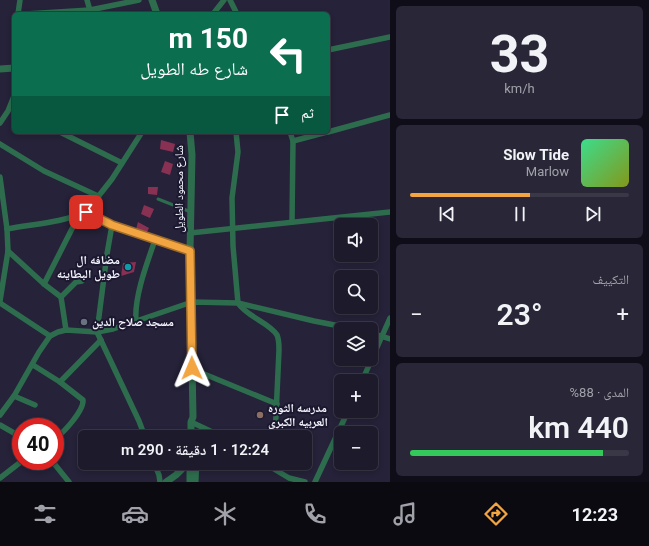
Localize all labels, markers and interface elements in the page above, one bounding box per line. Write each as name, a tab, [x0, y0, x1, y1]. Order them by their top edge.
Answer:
text: 150 m	[169, 22, 248, 55]
text: 33	[490, 24, 549, 85]
icon: left	[262, 28, 314, 80]
text: شارع طه الطويل	[140, 58, 248, 79]
text: km/h	[504, 81, 535, 96]
icon: arrive	[271, 104, 293, 126]
text: ثم	[301, 104, 314, 122]
street label: شارع محمود الطويل	[172, 145, 187, 233]
text: Slow Tide	[503, 146, 569, 164]
text: Marlow	[526, 164, 569, 179]
pin	[69, 195, 103, 229]
icon: arrive	[75, 201, 97, 223]
icon: previous	[436, 203, 458, 225]
icon: pause	[509, 203, 531, 225]
icon: next	[582, 203, 604, 225]
map controls	[334, 218, 378, 470]
button: sound	[334, 218, 378, 262]
place label: مضافه ال طويل البطاينه	[57, 253, 120, 282]
marker: مضافه ال طويل البطاينه	[123, 262, 133, 272]
button: search	[334, 270, 378, 314]
text: التكييف	[593, 272, 629, 287]
text: 23°	[497, 297, 542, 332]
text: −	[410, 302, 423, 327]
text: +	[617, 302, 629, 327]
place label: مسجد صلاح الدين	[92, 315, 174, 330]
marker: مسجد صلاح الدين	[79, 317, 89, 327]
button: layers	[334, 322, 378, 366]
position arrow	[171, 347, 213, 389]
button: +	[334, 374, 378, 418]
text: المدى · 88%	[570, 385, 629, 400]
place label: مدرسه الثوره العربيه الكبرى	[268, 401, 328, 430]
marker: مدرسه الثوره العربيه الكبرى	[255, 410, 265, 420]
text: 440 km	[528, 410, 629, 445]
speed limit sign: 40	[12, 418, 64, 470]
button: −	[334, 426, 378, 470]
text: 12:24 · 1 دقيقة · 290 m	[121, 441, 269, 459]
icon: filters	[31, 500, 59, 528]
icon: car	[121, 500, 149, 528]
icon: climate	[211, 500, 239, 528]
icon: phone	[301, 500, 329, 528]
icon: music	[391, 500, 419, 528]
icon: directions	[482, 500, 510, 528]
text: 12:23	[572, 504, 618, 525]

